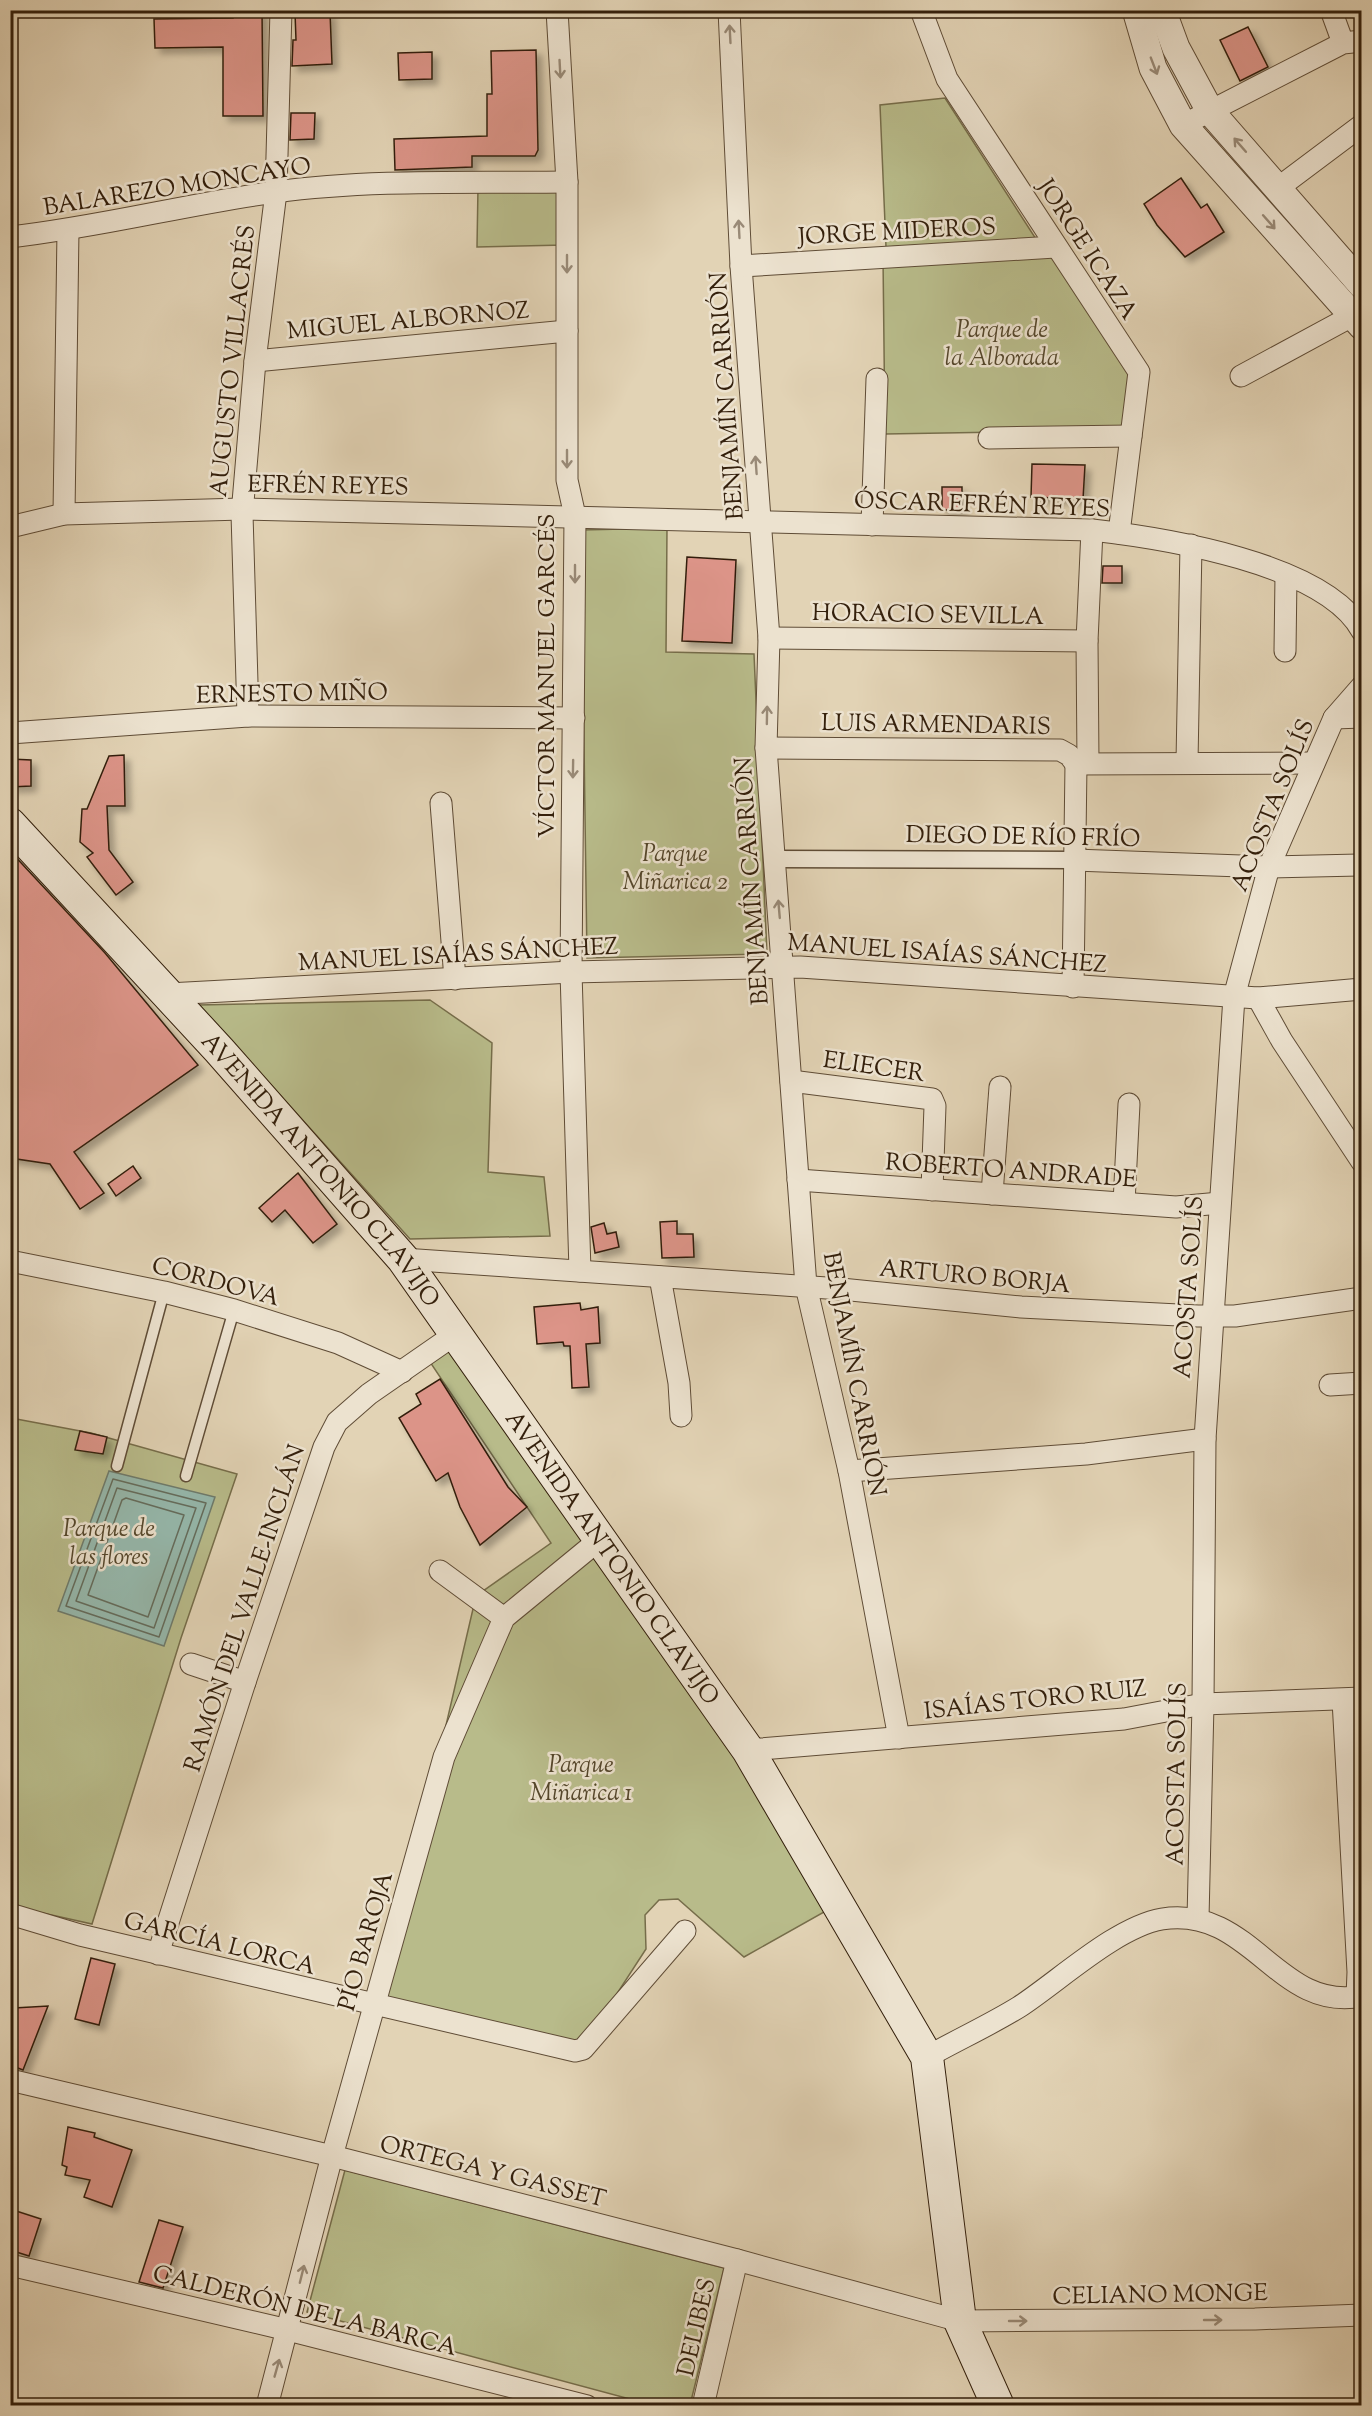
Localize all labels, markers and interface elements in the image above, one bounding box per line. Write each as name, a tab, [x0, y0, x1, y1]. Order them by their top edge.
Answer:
one-way arrow	[725, 24, 736, 44]
one-way arrow	[1149, 57, 1160, 75]
one-way arrow	[555, 58, 566, 78]
one-way arrow	[1233, 138, 1247, 153]
street label: BALAREZO MONCAYO	[41, 150, 314, 226]
street label: JORGE ICAZA	[1027, 171, 1145, 328]
street label: JORGE MIDEROS	[795, 211, 997, 255]
one-way arrow	[1262, 214, 1276, 229]
one-way arrow	[734, 219, 745, 239]
street label: AUGUSTO VILLACRÉS	[203, 223, 265, 499]
one-way arrow	[561, 253, 573, 273]
street label: BENJAMÍN CARRIÓN	[702, 271, 754, 521]
street label: MIGUEL ALBORNOZ	[286, 294, 531, 350]
park label: Parque de la Alborada	[945, 314, 1059, 376]
one-way arrow	[561, 448, 573, 468]
one-way arrow	[751, 456, 762, 476]
street label: EFRÉN REYES	[247, 469, 409, 505]
street label: ÓSCAR EFRÉN REYES	[853, 485, 1111, 527]
street label: VÍCTOR MANUEL GARCÉS	[531, 514, 565, 838]
one-way arrow	[569, 564, 581, 584]
street label: HORACIO SEVILLA	[812, 597, 1045, 635]
street label: ERNESTO MIÑO	[196, 676, 388, 714]
one-way arrow	[761, 705, 773, 725]
street label: LUIS ARMENDARIS	[821, 707, 1051, 745]
street label: ACOSTA SOLÍS	[1224, 714, 1324, 897]
street label: BENJAMÍN CARRIÓN	[727, 756, 779, 1006]
one-way arrow	[568, 759, 579, 779]
street label: DIEGO DE RÍO FRÍO	[905, 819, 1141, 857]
park label: Parque Miñarica 2	[622, 838, 728, 900]
one-way arrow	[774, 900, 785, 920]
street label: MANUEL ISAÍAS SÁNCHEZ	[786, 927, 1108, 983]
street label: MANUEL ISAÍAS SÁNCHEZ	[297, 931, 619, 981]
street label: AVENIDA ANTONIO CLAVIJO	[192, 1026, 447, 1315]
street label: ELIECER	[821, 1044, 928, 1092]
street label: ROBERTO ANDRADE	[884, 1146, 1138, 1198]
street label: ACOSTA SOLÍS	[1167, 1195, 1213, 1380]
street label: BENJAMÍN CARRIÓN	[813, 1249, 893, 1500]
street label: CORDOVA	[148, 1250, 284, 1316]
street label: ARTURO BORJA	[878, 1253, 1072, 1303]
street label: AVENIDA ANTONIO CLAVIJO	[496, 1405, 726, 1713]
street label: RAMÓN DEL VALLE-INCLÁN	[177, 1441, 315, 1777]
park label: Parque de las flores	[63, 1513, 155, 1575]
street label: ISAÍAS TORO RUIZ	[922, 1672, 1149, 1730]
street label: ACOSTA SOLÍS	[1159, 1682, 1197, 1866]
park label: Parque Miñarica 1	[530, 1749, 632, 1811]
street label: PÍO BAROJA	[331, 1867, 403, 2015]
street label: GARCÍA LORCA	[120, 1905, 320, 1985]
street label: ORTEGA Y GASSET	[376, 2128, 609, 2218]
street label: CALDERÓN DE LA BARCA	[149, 2258, 461, 2366]
one-way arrow	[297, 2264, 309, 2283]
street label: DELIBES	[670, 2275, 726, 2380]
street label: CELIANO MONGE	[1052, 2277, 1269, 2315]
one-way arrow	[1203, 2314, 1223, 2326]
one-way arrow	[1008, 2315, 1028, 2327]
one-way arrow	[272, 2359, 283, 2378]

